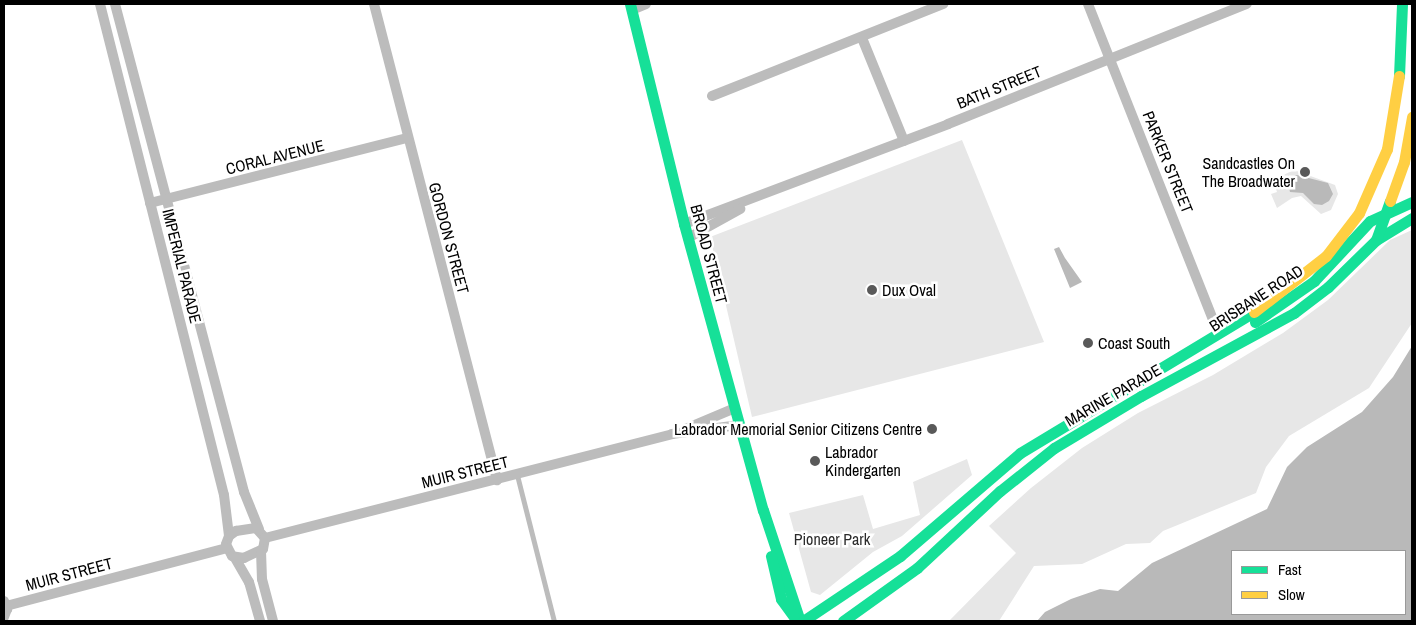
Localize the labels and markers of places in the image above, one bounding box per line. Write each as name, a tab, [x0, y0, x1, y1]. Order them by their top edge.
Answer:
place label: Sandcastles On The Broadwater	[1202, 153, 1295, 191]
marker: Sandcastles On The Broadwater	[1299, 166, 1311, 178]
place label: Dux Oval	[882, 280, 936, 300]
marker: Dux Oval	[866, 284, 878, 296]
place label: Coast South	[1098, 333, 1170, 353]
marker: Coast South	[1082, 337, 1094, 349]
place label: Labrador Memorial Senior Citizens Centre	[674, 419, 922, 439]
marker: Labrador Memorial Senior Citizens Centre	[926, 423, 938, 435]
place label: Labrador Kindergarten	[825, 442, 901, 480]
marker: Labrador Kindergarten	[809, 455, 821, 467]

